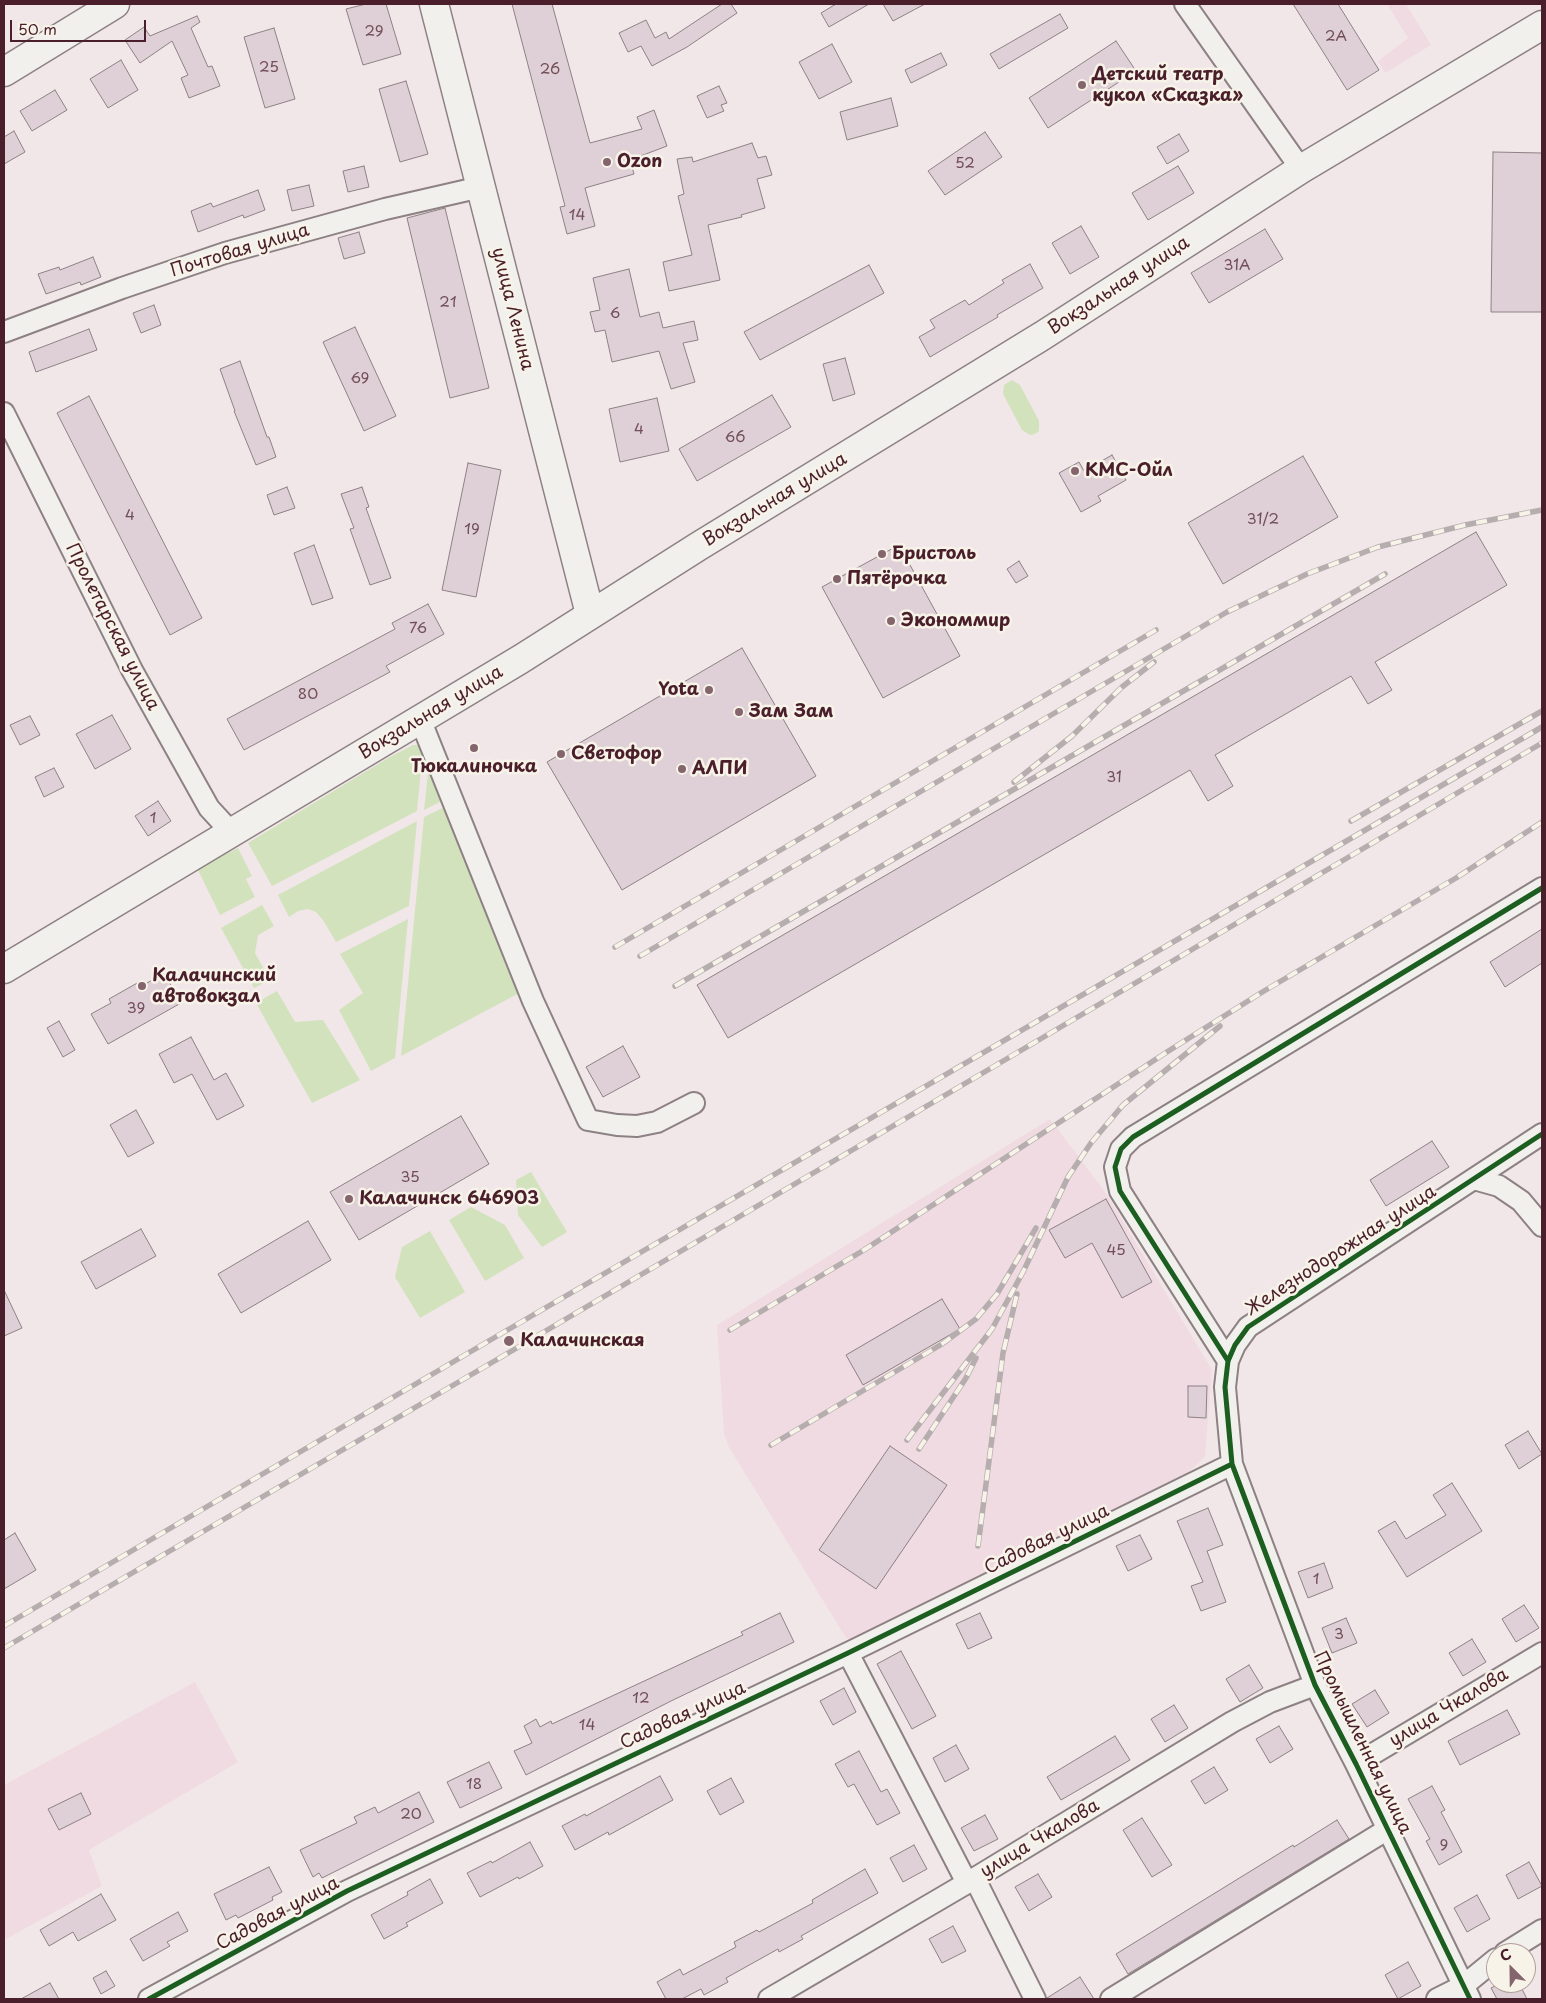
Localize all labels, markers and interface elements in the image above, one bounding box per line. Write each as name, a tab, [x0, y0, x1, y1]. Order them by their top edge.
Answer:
scale bar	[12, 10, 149, 42]
text: 50 m	[18, 17, 57, 40]
house number: 29	[364, 23, 384, 41]
house number: 2А	[1325, 28, 1347, 46]
house number: 25	[259, 59, 279, 77]
house number: 26	[540, 61, 560, 79]
place label: Детский театр кукол «Сказка»	[1092, 64, 1243, 106]
marker: Детский театр кукол «Сказка»	[1076, 79, 1088, 91]
place label: Ozon	[617, 151, 662, 173]
house number: 52	[955, 155, 975, 173]
marker: Ozon	[601, 156, 613, 168]
house number: 14	[569, 207, 585, 225]
street label: Почтовая улица	[168, 220, 312, 282]
street label: Вокзальная улица	[1044, 232, 1194, 340]
street label: улица Ленина	[486, 245, 538, 373]
house number: 31А	[1223, 257, 1251, 275]
house number: 21	[439, 294, 457, 312]
house number: 6	[610, 305, 620, 323]
house number: 69	[351, 370, 369, 388]
house number: 4	[634, 421, 644, 439]
house number: 66	[725, 429, 745, 447]
street label: Вокзальная улица	[699, 448, 851, 552]
place label: КМС-Ойл	[1085, 460, 1173, 482]
marker: КМС-Ойл	[1069, 465, 1081, 477]
house number: 4	[125, 507, 135, 525]
house number: 31/2	[1247, 511, 1279, 529]
house number: 19	[464, 521, 480, 539]
street label: Пролетарская улица	[60, 540, 164, 714]
place label: Бристоль	[892, 543, 976, 565]
marker: Бристоль	[876, 548, 888, 560]
place label: Пятёрочка	[847, 568, 947, 590]
marker: Пятёрочка	[831, 573, 843, 585]
place label: Экономмир	[901, 610, 1010, 632]
marker: Экономмир	[885, 615, 897, 627]
house number: 76	[409, 620, 427, 638]
street label: Вокзальная улица	[355, 661, 507, 765]
place label: Yota	[658, 679, 699, 701]
marker: Yota	[703, 684, 715, 696]
house number: 80	[298, 686, 318, 704]
place label: Зам Зам	[749, 701, 834, 723]
marker: Зам Зам	[733, 706, 745, 718]
marker: Тюкалиночка	[468, 742, 480, 754]
place label: Светофор	[571, 743, 662, 765]
marker: Светофор	[555, 748, 567, 760]
place label: Тюкалиночка	[411, 756, 537, 778]
place label: АЛПИ	[692, 758, 748, 780]
marker: АЛПИ	[676, 763, 688, 775]
house number: 31	[1106, 769, 1122, 787]
house number: 1	[150, 810, 156, 828]
place label: Калачинский автовокзал	[152, 965, 276, 1008]
marker: Калачинский автовокзал	[136, 980, 148, 992]
house number: 39	[127, 1000, 145, 1018]
house number: 35	[400, 1169, 420, 1187]
street label: Железнодорожная улица	[1242, 1181, 1440, 1321]
place label: Калачинск 646903	[359, 1188, 539, 1210]
marker: Калачинск 646903	[343, 1193, 355, 1205]
house number: 45	[1106, 1242, 1126, 1260]
place label: Калачинская	[520, 1330, 645, 1352]
marker: Калачинская	[502, 1334, 516, 1348]
street label: Садовая улица	[981, 1500, 1113, 1580]
house number: 1	[1313, 1571, 1319, 1589]
house number: 3	[1334, 1626, 1344, 1644]
street label: Промышленная улица	[1308, 1648, 1416, 1838]
street label: улица Чкалова	[1386, 1664, 1512, 1752]
street label: Садовая улица	[617, 1677, 749, 1755]
house number: 12	[632, 1690, 650, 1708]
house number: 14	[579, 1717, 595, 1735]
house number: 18	[466, 1776, 482, 1794]
street label: улица Чкалова	[977, 1795, 1103, 1883]
house number: 20	[400, 1806, 422, 1824]
house number: 9	[1440, 1837, 1448, 1855]
street label: Садовая улица	[213, 1873, 343, 1955]
north arrow	[1486, 1943, 1536, 1993]
text: С	[1496, 1943, 1514, 1966]

